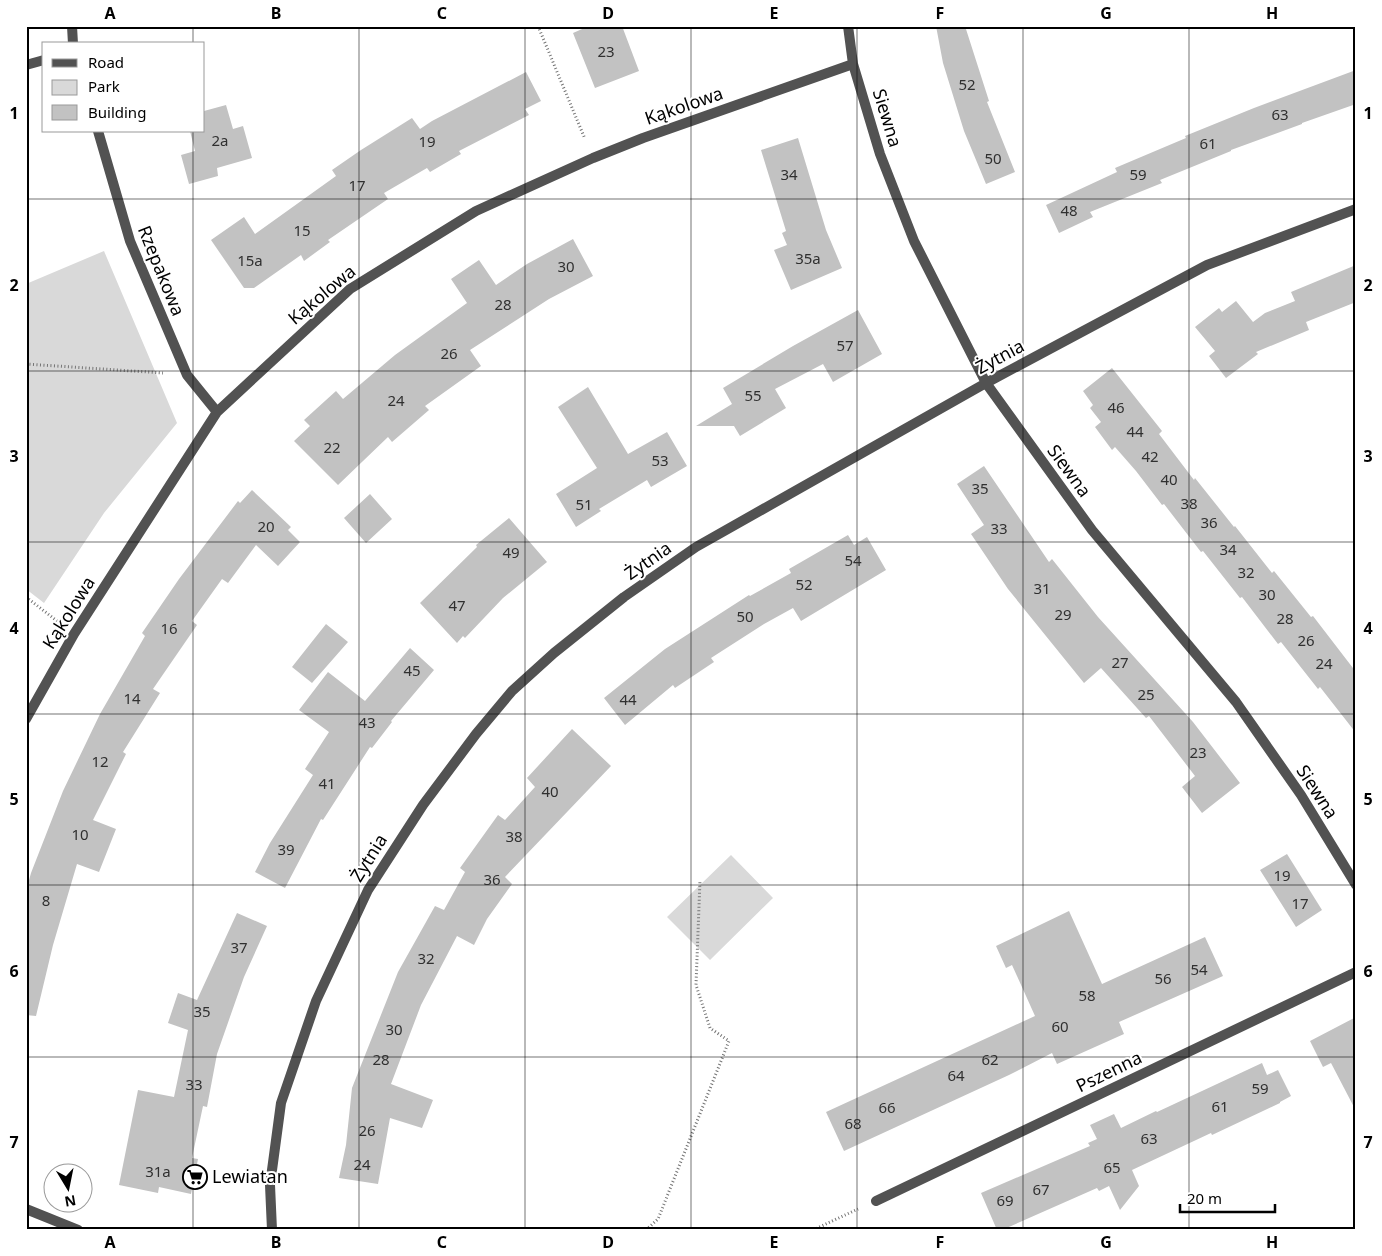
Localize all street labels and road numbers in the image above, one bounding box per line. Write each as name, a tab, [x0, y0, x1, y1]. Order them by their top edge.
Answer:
street label: Kąkolowa	[641, 80, 726, 130]
street label: Siewna	[868, 86, 908, 150]
street label: Rzepakowa	[133, 222, 191, 319]
street label: Kąkolowa	[283, 259, 360, 330]
street label: Żytnia	[971, 333, 1028, 379]
street label: Siewna	[1043, 439, 1097, 502]
street label: Żytnia	[619, 535, 676, 585]
street label: Kąkolowa	[36, 572, 100, 653]
street label: Siewna	[1292, 760, 1344, 823]
street label: Żytnia	[344, 829, 392, 886]
street label: Pszenna	[1072, 1045, 1145, 1097]

